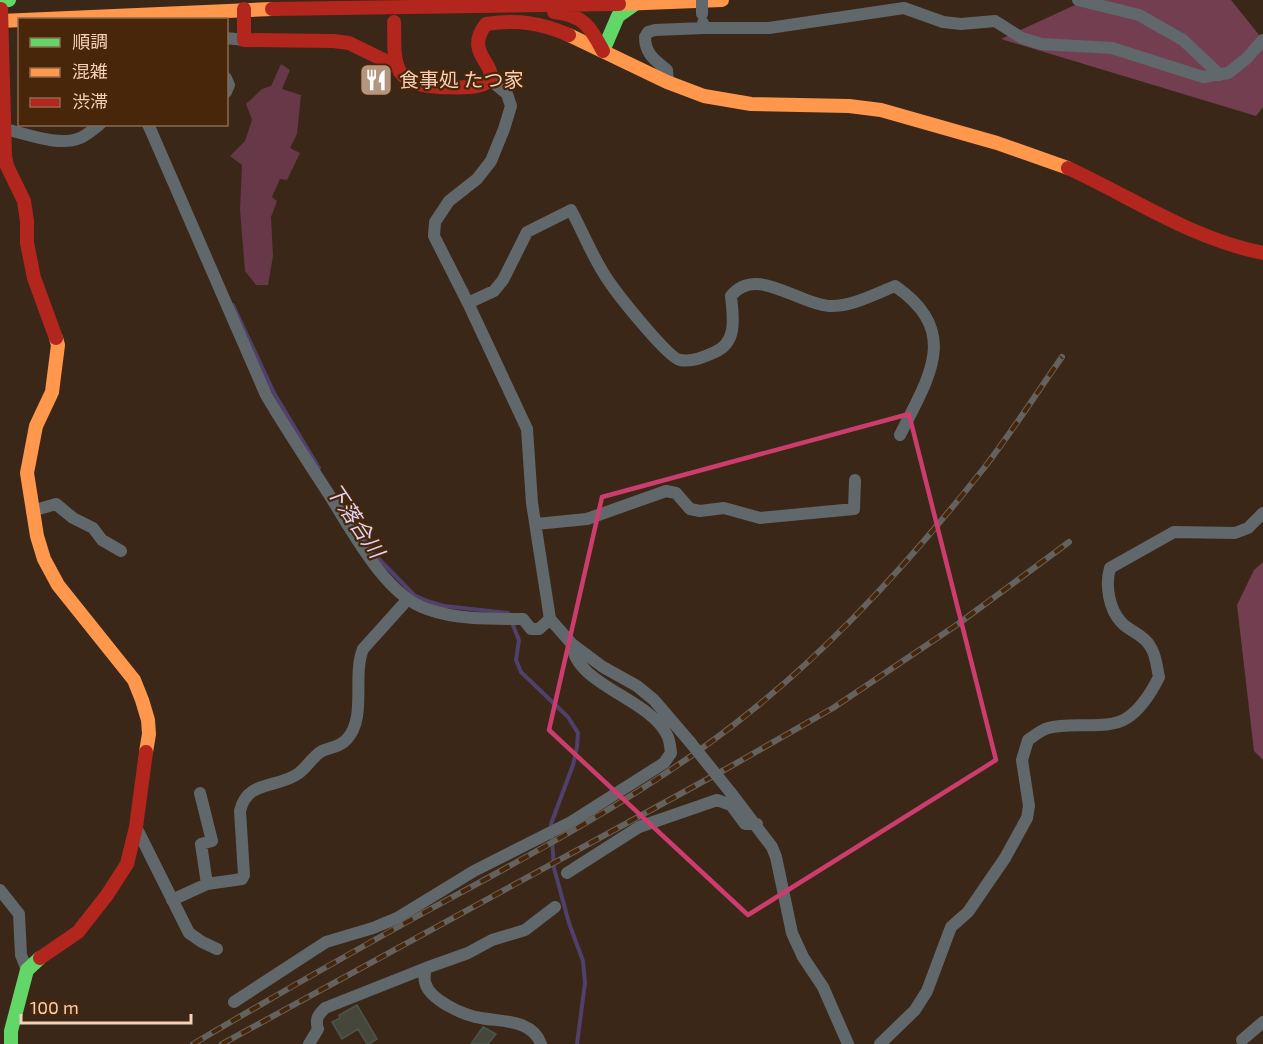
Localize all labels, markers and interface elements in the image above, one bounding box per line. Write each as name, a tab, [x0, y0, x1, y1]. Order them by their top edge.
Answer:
legend	[18, 18, 228, 126]
text: 順調	[72, 30, 108, 52]
text: 混雑	[72, 60, 108, 82]
restaurant icon: 食事処 たつ家	[358, 62, 394, 98]
place label: 食事処 たつ家	[399, 67, 523, 91]
text: 渋滞	[72, 90, 108, 112]
water label: 下落合川	[322, 478, 391, 564]
scale bar	[21, 987, 190, 1025]
text: 100 m	[30, 996, 79, 1018]

